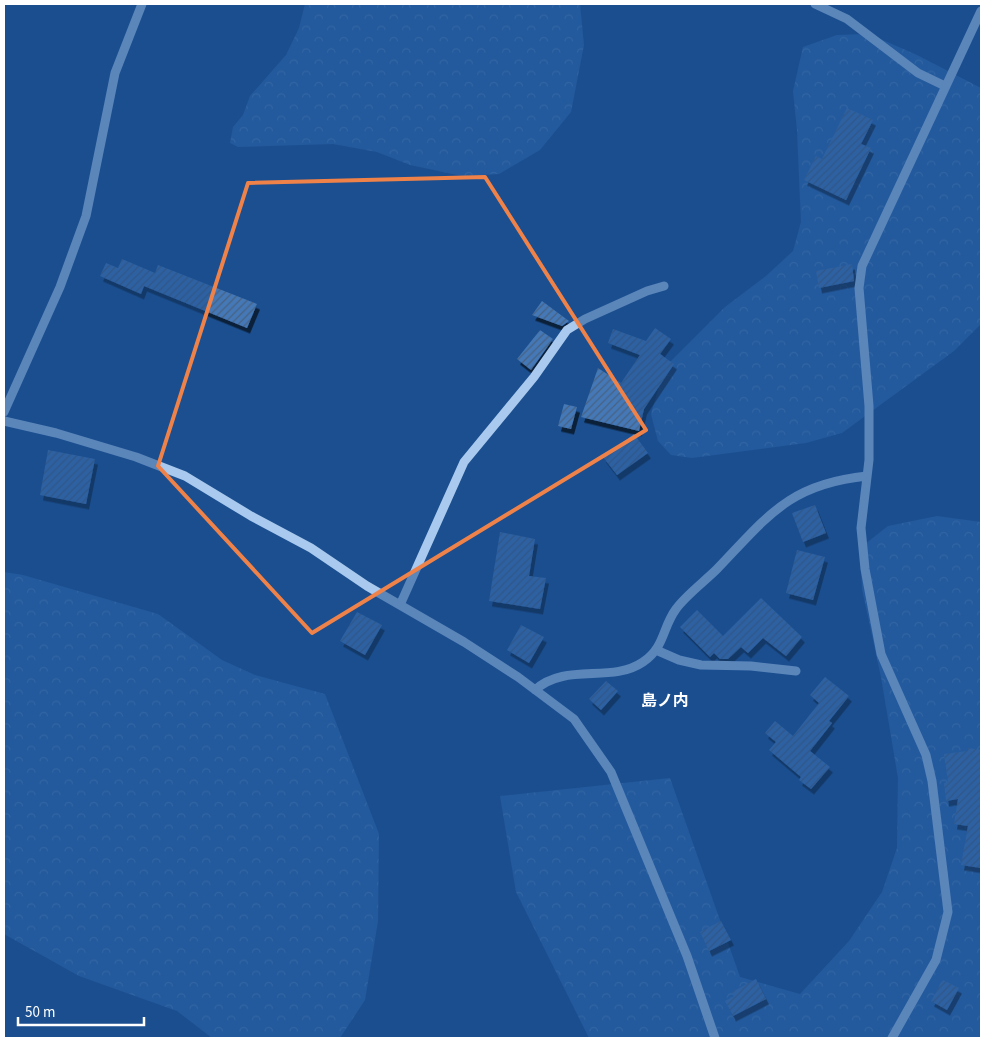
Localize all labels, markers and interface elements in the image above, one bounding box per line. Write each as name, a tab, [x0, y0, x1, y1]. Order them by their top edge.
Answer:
district label: 島ノ内	[641, 690, 689, 712]
scale bar	[18, 994, 144, 1026]
text: 50 m	[25, 1002, 55, 1023]

